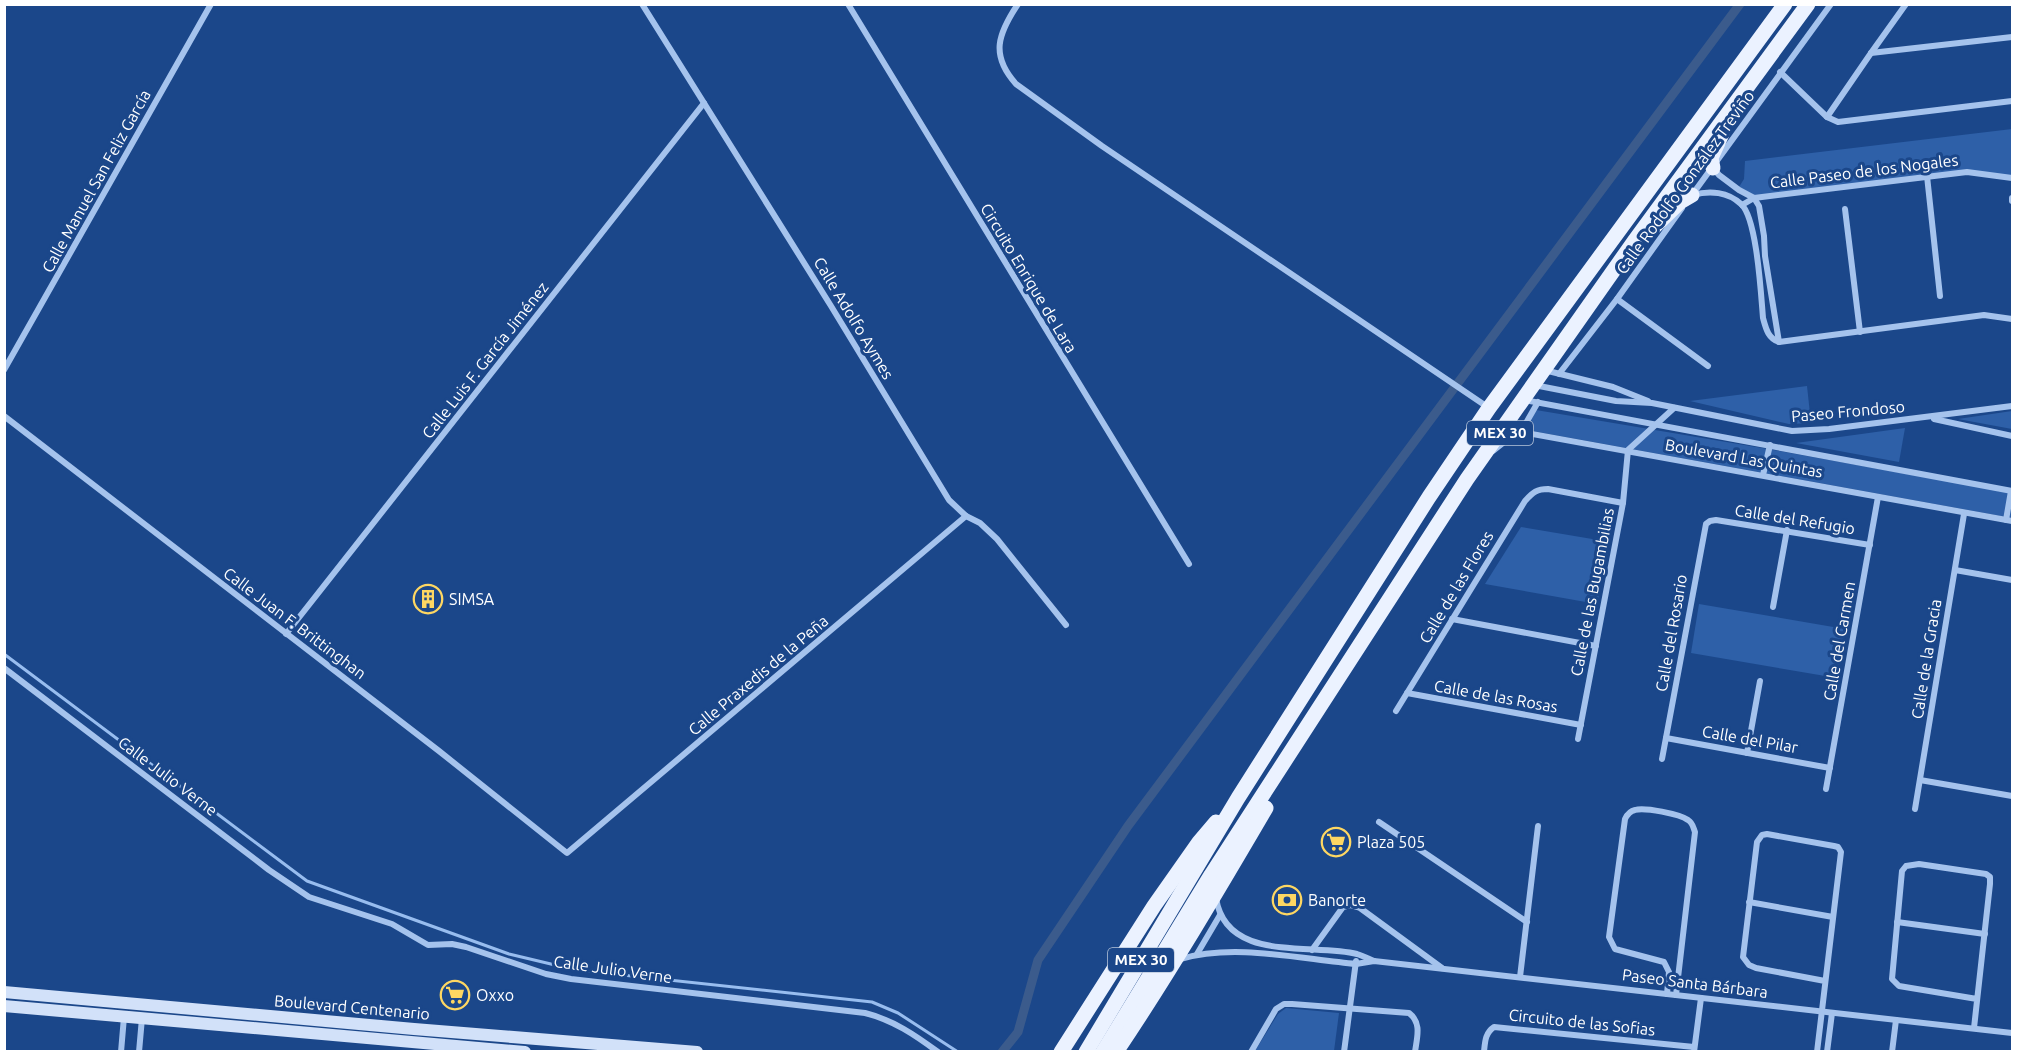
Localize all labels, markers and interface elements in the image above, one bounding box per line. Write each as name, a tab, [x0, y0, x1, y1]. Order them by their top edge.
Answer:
street label: Calle Manuel San Feliz García	[38, 86, 154, 276]
street label: Calle Rodolfo González Treviño	[1612, 87, 1758, 277]
street label: Calle Paseo de los Nogales	[1769, 151, 1959, 191]
street label: Circuito Enrique de Lara	[977, 200, 1081, 356]
street label: Calle Adolfo Aymes	[810, 254, 898, 382]
street label: Calle Luis F. García Jiménez	[418, 278, 552, 442]
street label: Paseo Frondoso	[1790, 397, 1906, 425]
road number: MEX 30	[1467, 421, 1533, 445]
street label: Boulevard Las Quintas	[1664, 435, 1824, 481]
street label: Calle del Refugio	[1734, 501, 1856, 537]
street label: Calle de las Bugambilias	[1567, 506, 1617, 678]
street label: Calle de las Flores	[1415, 528, 1497, 646]
street label: Calle Juan F. Brittinghan	[220, 564, 370, 682]
street label: Calle del Rosario	[1652, 573, 1690, 693]
street label: Calle del Carmen	[1820, 580, 1858, 702]
building icon: SIMSA	[412, 583, 444, 615]
place label: SIMSA	[449, 590, 495, 608]
street label: Calle de la Gracia	[1908, 598, 1944, 720]
street label: Calle Praxedis de la Peña	[685, 611, 831, 739]
street label: Calle de las Rosas	[1433, 676, 1559, 716]
street label: Calle del Pilar	[1701, 722, 1799, 756]
street label: Calle Julio Verne	[115, 733, 221, 819]
supermarket icon: Plaza 505	[1320, 826, 1352, 858]
place label: Plaza 505	[1357, 833, 1425, 851]
bank icon: Banorte	[1271, 884, 1303, 916]
place label: Banorte	[1308, 891, 1366, 909]
road number: MEX 30	[1108, 948, 1174, 972]
street label: Calle Julio Verne	[553, 952, 673, 986]
street label: Paseo Santa Bárbara	[1621, 965, 1769, 1001]
supermarket icon: Oxxo	[439, 979, 471, 1011]
place label: Oxxo	[476, 986, 514, 1004]
street label: Boulevard Centenario	[273, 991, 431, 1023]
street label: Circuito de las Sofias	[1508, 1005, 1656, 1039]

